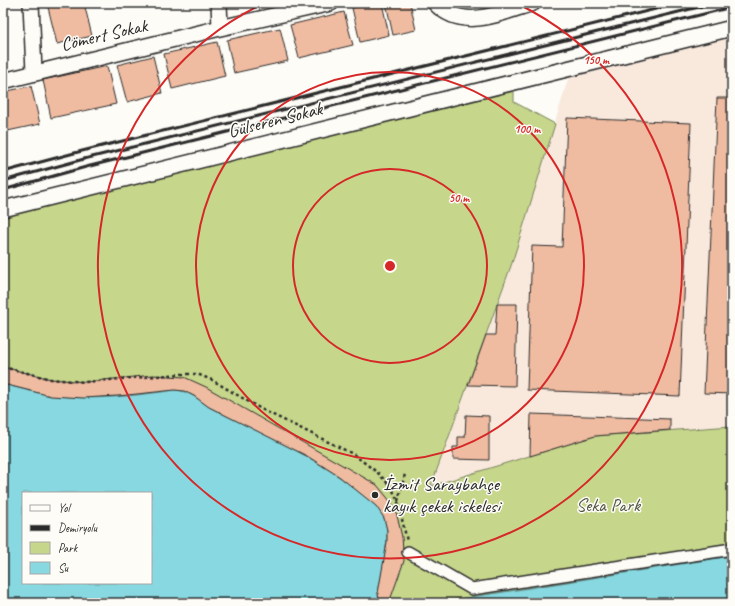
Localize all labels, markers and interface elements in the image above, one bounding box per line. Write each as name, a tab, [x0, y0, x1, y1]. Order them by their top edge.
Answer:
street label: Cömert Sokak	[59, 13, 151, 57]
text: 150 m	[583, 52, 610, 68]
street label: Gülseren Sokak	[225, 96, 327, 143]
text: 100 m	[514, 121, 541, 137]
text: 50 m	[449, 190, 470, 206]
centre of rings	[383, 259, 397, 273]
place label: İzmit Saraybahçe kayık çekek iskelesi	[383, 472, 503, 518]
marker: İzmit Saraybahçe kayık çekek iskelesi	[370, 490, 380, 500]
legend	[22, 492, 152, 584]
park label: Seka Park	[576, 493, 642, 517]
text: Yol	[58, 500, 72, 516]
text: Demiryolu	[58, 520, 99, 536]
text: Park	[58, 540, 79, 556]
text: Su	[58, 560, 70, 576]

